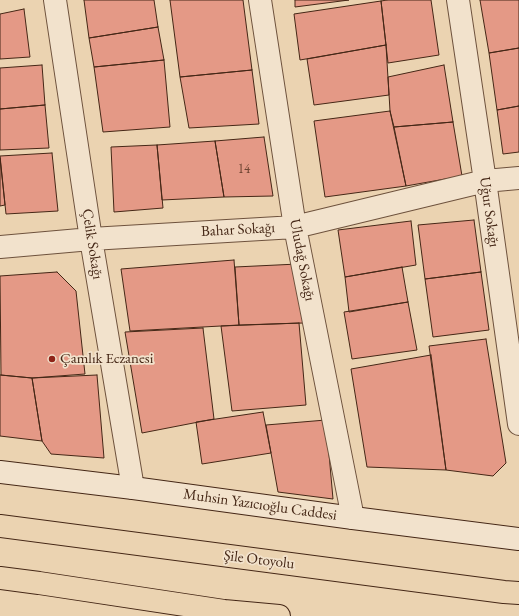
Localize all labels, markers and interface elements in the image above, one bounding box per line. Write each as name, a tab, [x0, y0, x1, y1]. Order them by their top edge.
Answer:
house number: 14	[238, 161, 250, 177]
street label: Uğur Sokağı	[475, 176, 503, 248]
street label: Çelik Sokağı	[78, 207, 106, 281]
street label: Uludağ Sokağı	[285, 218, 319, 302]
street label: Bahar Sokağı	[201, 219, 275, 241]
place label: Çamlık Eczanesi	[60, 350, 153, 368]
marker: Çamlık Eczanesi	[47, 354, 57, 364]
street label: Muhsin Yazıcıoğlu Caddesi	[182, 485, 338, 525]
street label: Şile Otoyolu	[223, 547, 295, 573]

